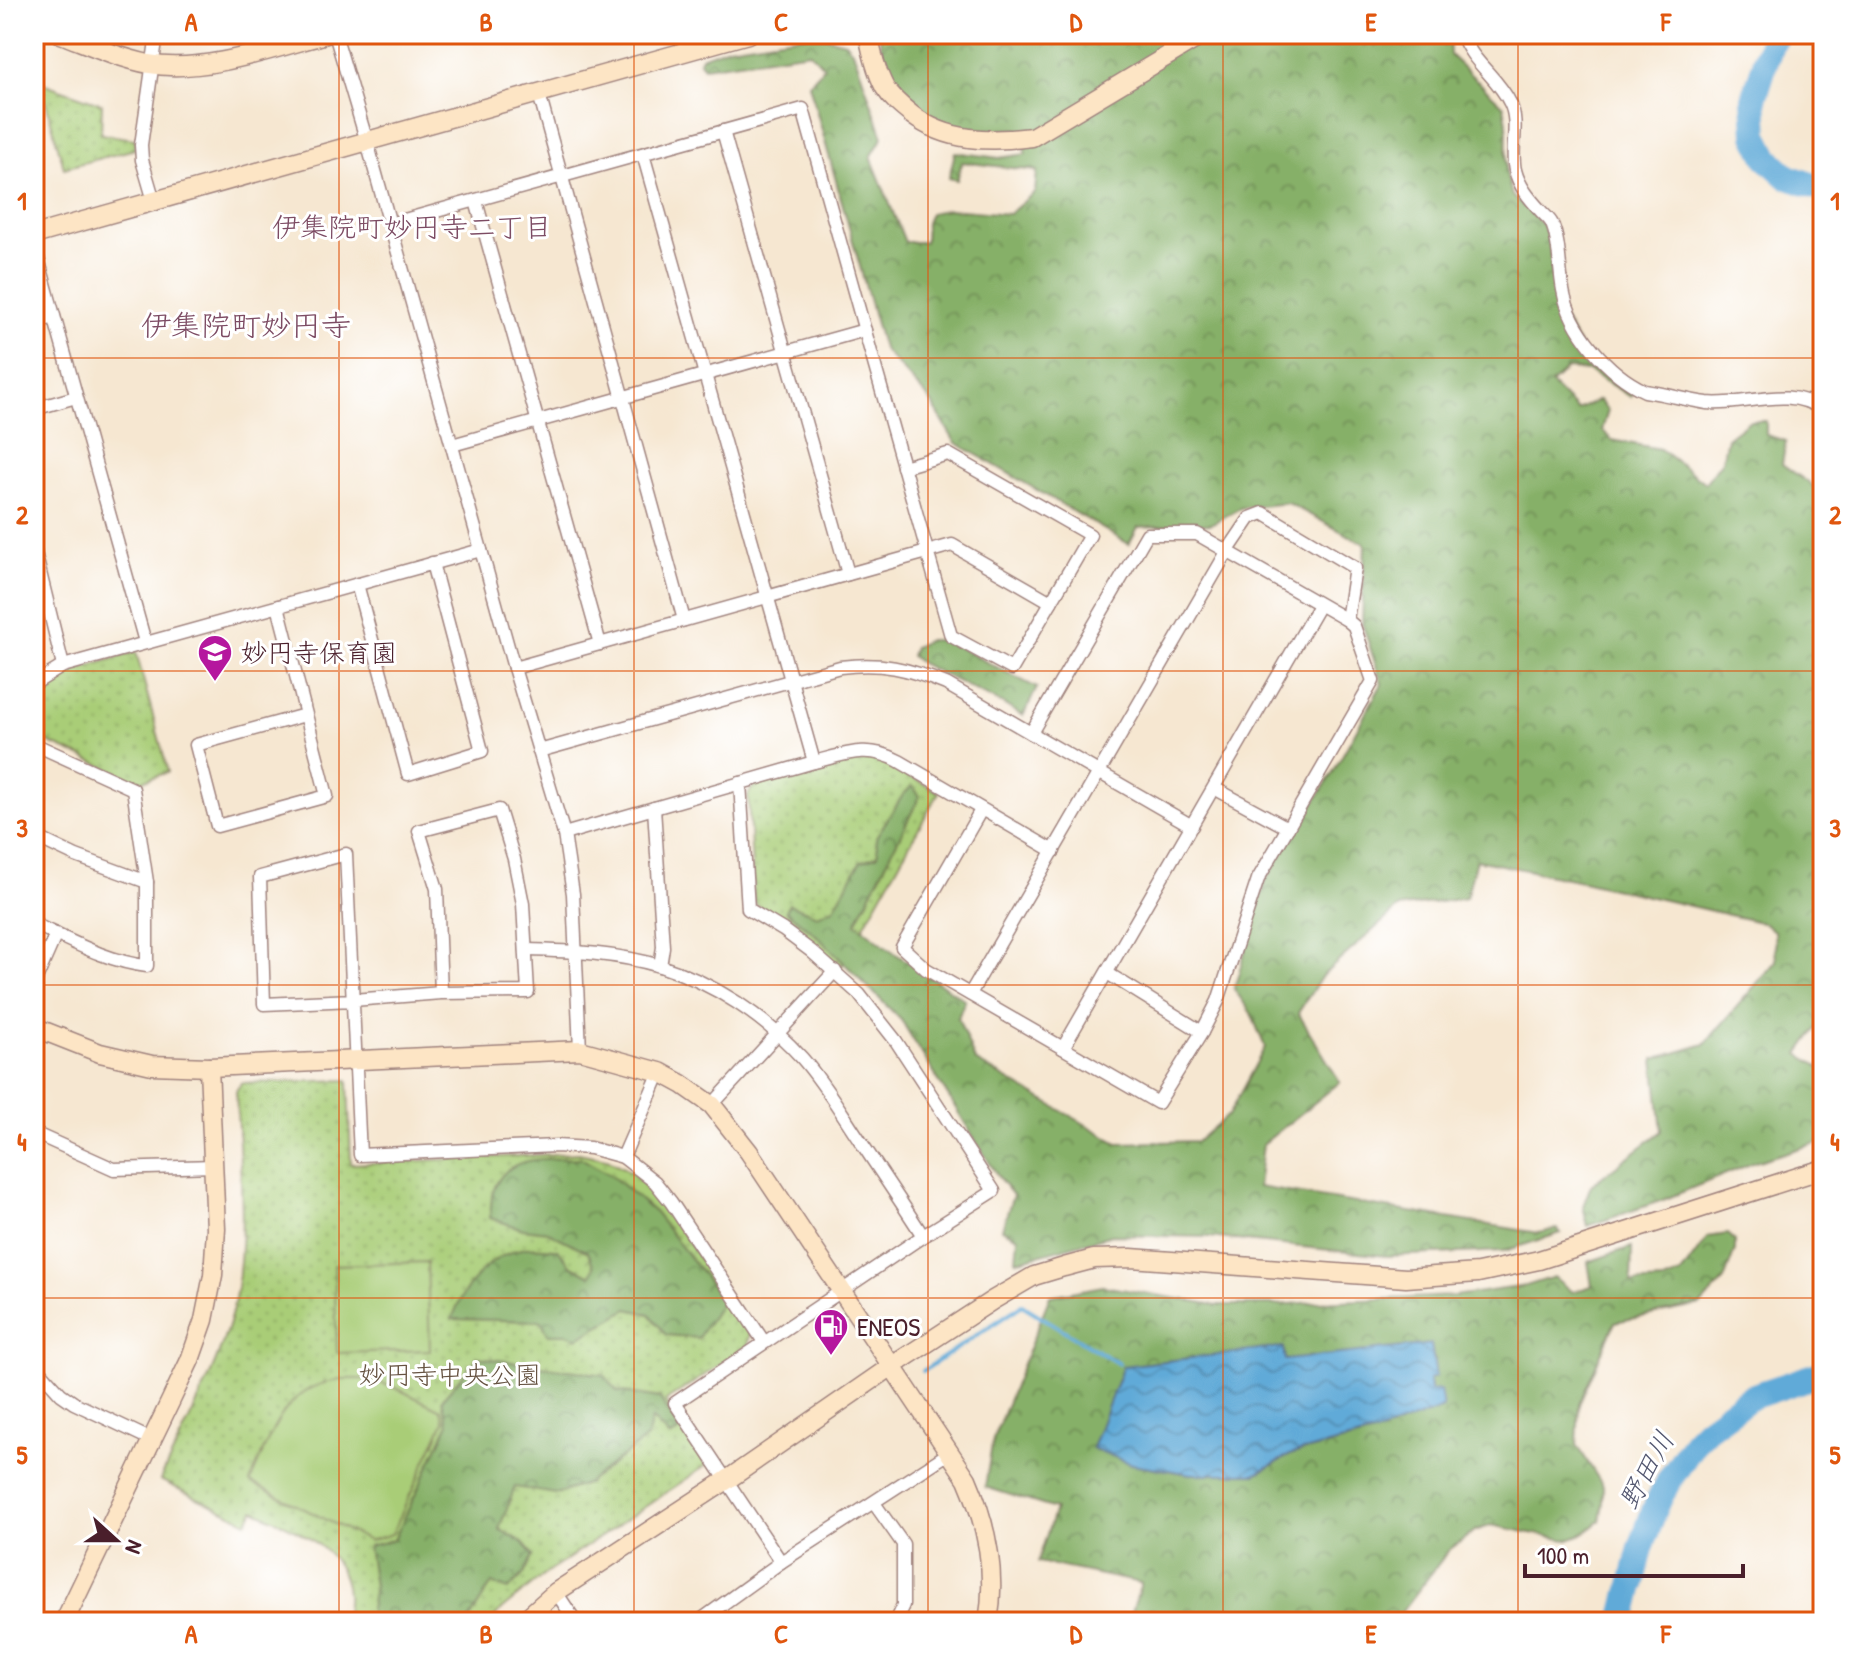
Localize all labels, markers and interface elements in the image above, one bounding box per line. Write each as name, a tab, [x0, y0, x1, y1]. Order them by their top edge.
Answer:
text: A	[185, 4, 198, 39]
text: B	[479, 4, 493, 39]
text: C	[774, 4, 788, 39]
text: D	[1070, 4, 1083, 39]
text: E	[1365, 4, 1377, 39]
text: F	[1660, 4, 1672, 39]
text: 1	[17, 183, 27, 218]
text: 1	[1830, 183, 1840, 218]
district label: 伊集院町妙円寺二丁目	[272, 208, 552, 246]
district label: 伊集院町妙円寺	[141, 305, 351, 345]
text: 2	[16, 497, 29, 532]
text: 2	[1829, 497, 1842, 532]
school or university icon: 妙円寺保育園	[196, 633, 234, 683]
place label: 妙円寺保育園	[241, 635, 397, 670]
text: 3	[16, 810, 28, 845]
text: 3	[1829, 810, 1841, 845]
text: 4	[17, 1124, 27, 1159]
text: 4	[1830, 1124, 1840, 1159]
fuel station icon: ENEOS	[812, 1307, 850, 1357]
place label: ENEOS	[857, 1309, 920, 1344]
park label: 妙円寺中央公園	[359, 1357, 541, 1392]
water label: 野田川	[1609, 1424, 1683, 1516]
text: 5	[17, 1437, 28, 1472]
text: 5	[1830, 1437, 1841, 1472]
north arrow	[76, 1500, 156, 1580]
scale bar	[1525, 1528, 1743, 1578]
text: N	[118, 1536, 151, 1558]
text: 100 m	[1537, 1539, 1589, 1571]
text: A	[185, 1616, 198, 1651]
text: B	[479, 1616, 493, 1651]
text: C	[774, 1616, 788, 1651]
text: D	[1070, 1616, 1083, 1651]
text: E	[1365, 1616, 1377, 1651]
text: F	[1660, 1616, 1672, 1651]

